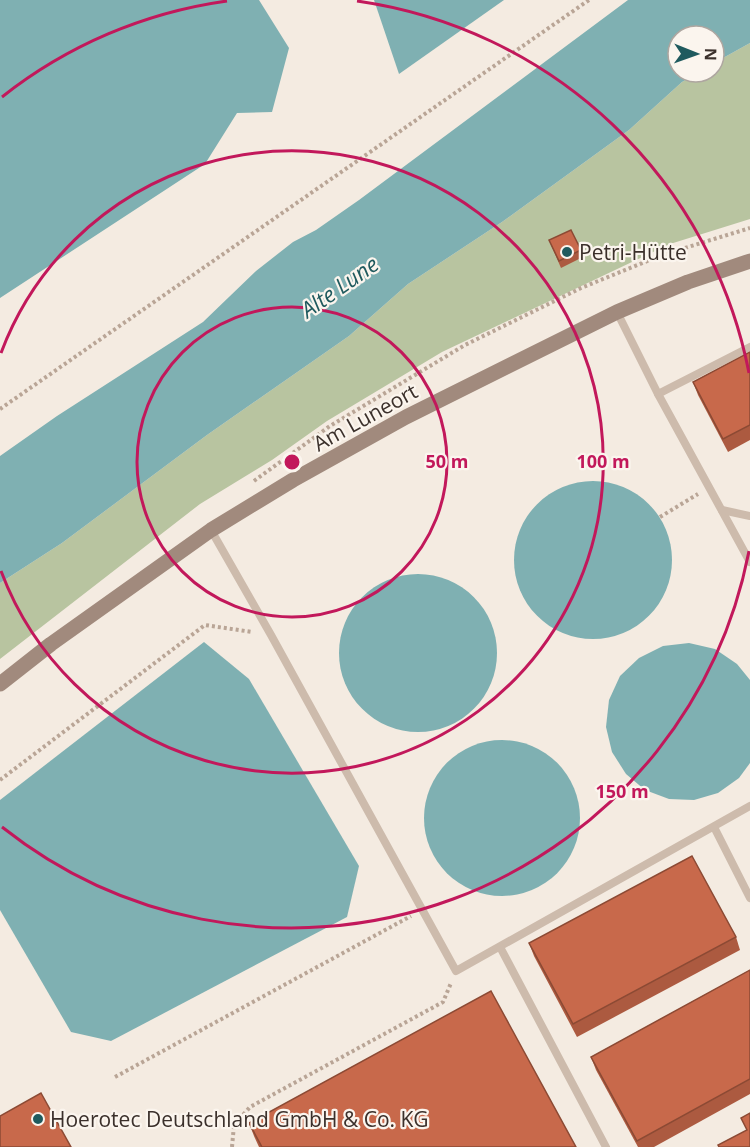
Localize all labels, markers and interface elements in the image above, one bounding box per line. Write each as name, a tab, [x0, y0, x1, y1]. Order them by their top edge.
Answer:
north arrow	[666, 24, 726, 84]
text: N	[700, 48, 722, 61]
place label: Petri-Hütte	[579, 238, 687, 266]
marker: Petri-Hütte	[560, 245, 574, 259]
water label: Alte Lune	[292, 248, 384, 325]
street label: Am Luneort	[308, 377, 422, 457]
text: 50 m	[426, 449, 468, 473]
text: 100 m	[576, 449, 630, 473]
centre of rings	[282, 452, 302, 472]
text: 150 m	[595, 779, 649, 803]
place label: Hoerotec Deutschland GmbH & Co. KG	[50, 1105, 429, 1133]
marker: Hoerotec Deutschland GmbH & Co. KG	[31, 1112, 45, 1126]

